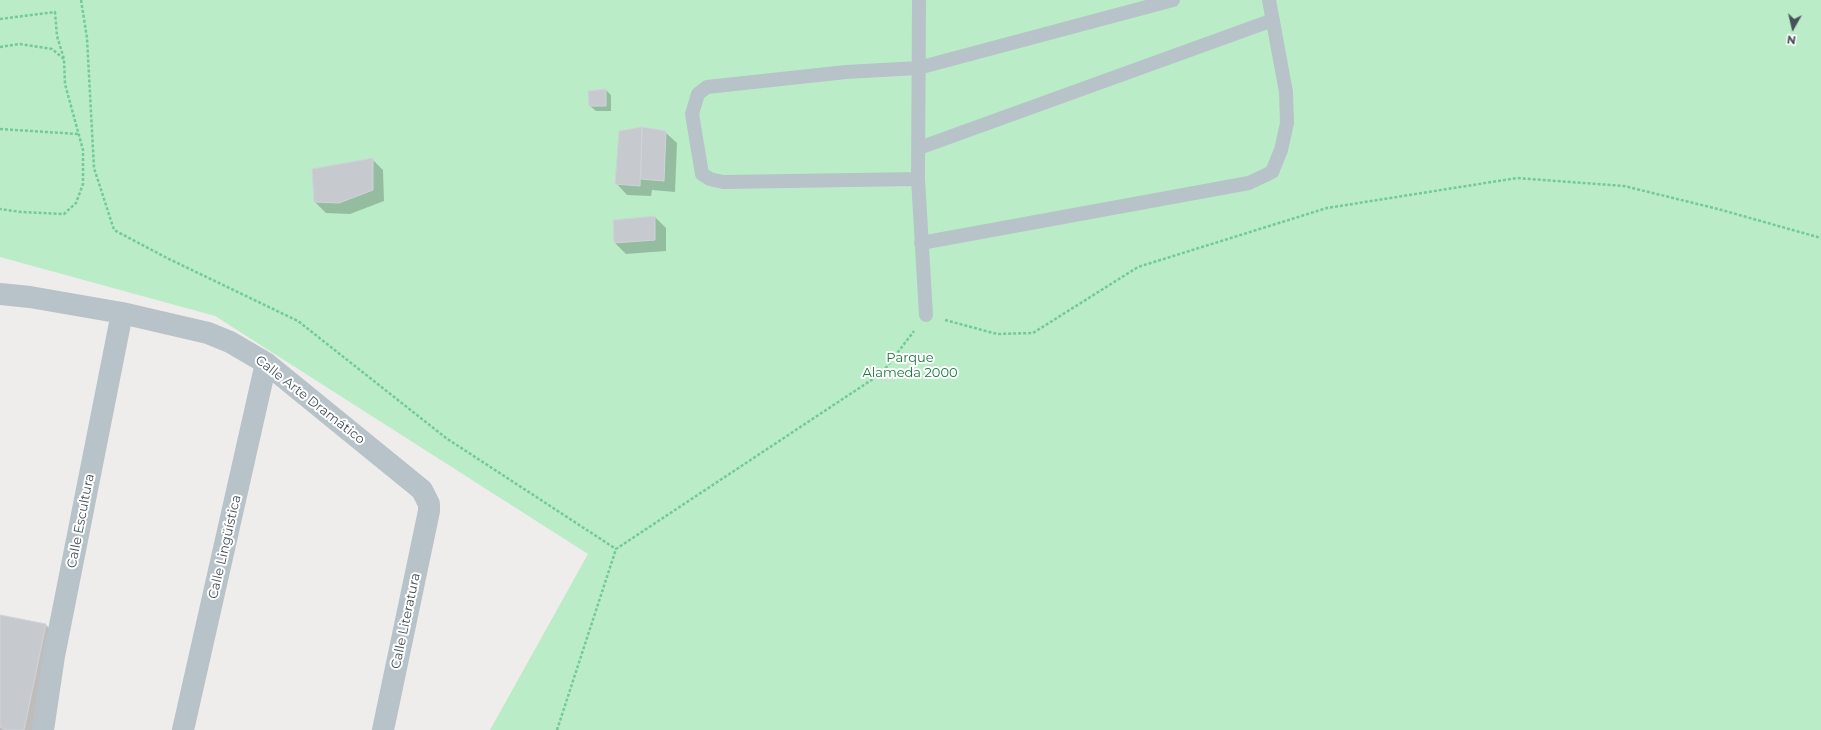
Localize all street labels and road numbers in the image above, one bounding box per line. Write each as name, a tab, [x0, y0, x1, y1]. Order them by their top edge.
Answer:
street label: Calle Arte Dramático	[252, 352, 368, 448]
street label: Calle Escultura	[64, 472, 98, 570]
street label: Calle Lingüística	[205, 493, 245, 601]
street label: Calle Literatura	[388, 572, 424, 670]

